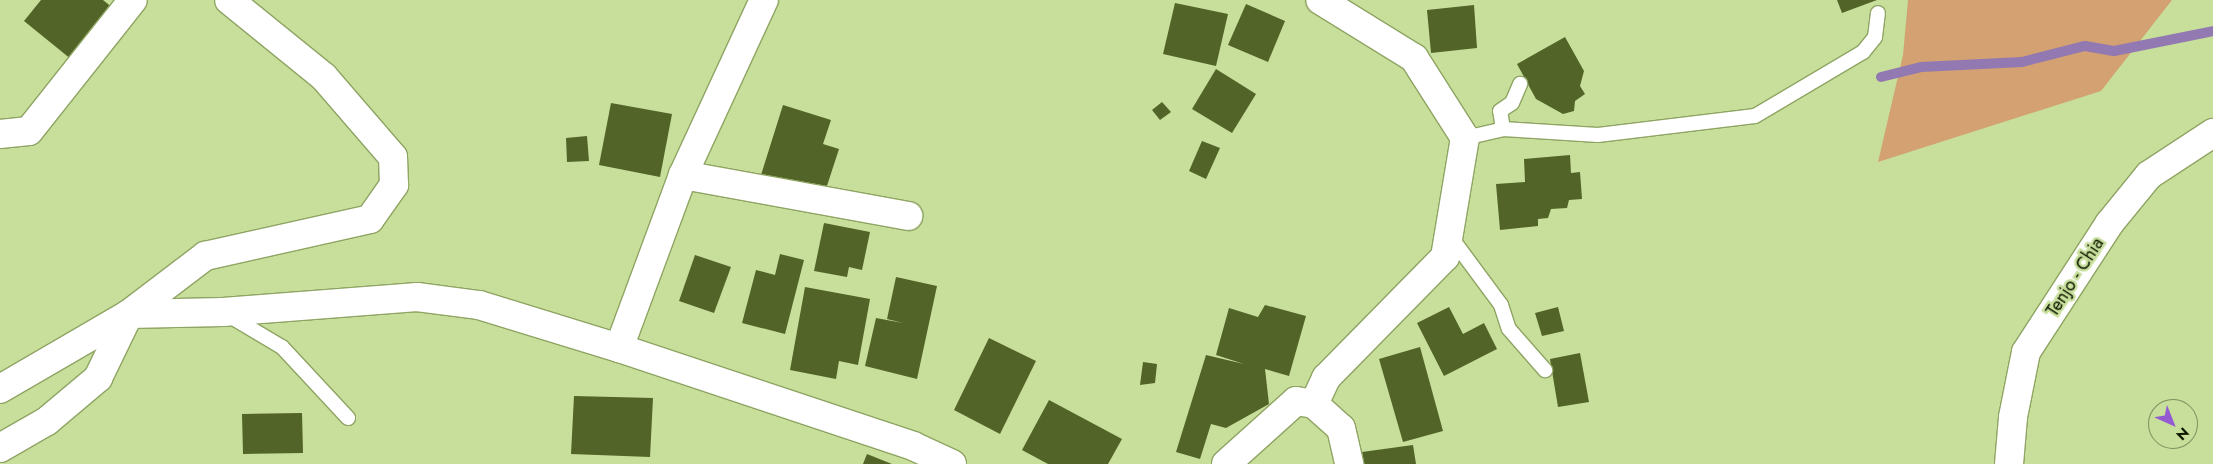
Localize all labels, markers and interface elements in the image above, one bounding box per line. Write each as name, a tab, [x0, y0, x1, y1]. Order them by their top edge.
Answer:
street label: Tenjo - Chia	[2042, 234, 2108, 320]
north arrow	[2148, 399, 2198, 449]
text: N	[2172, 423, 2194, 445]

